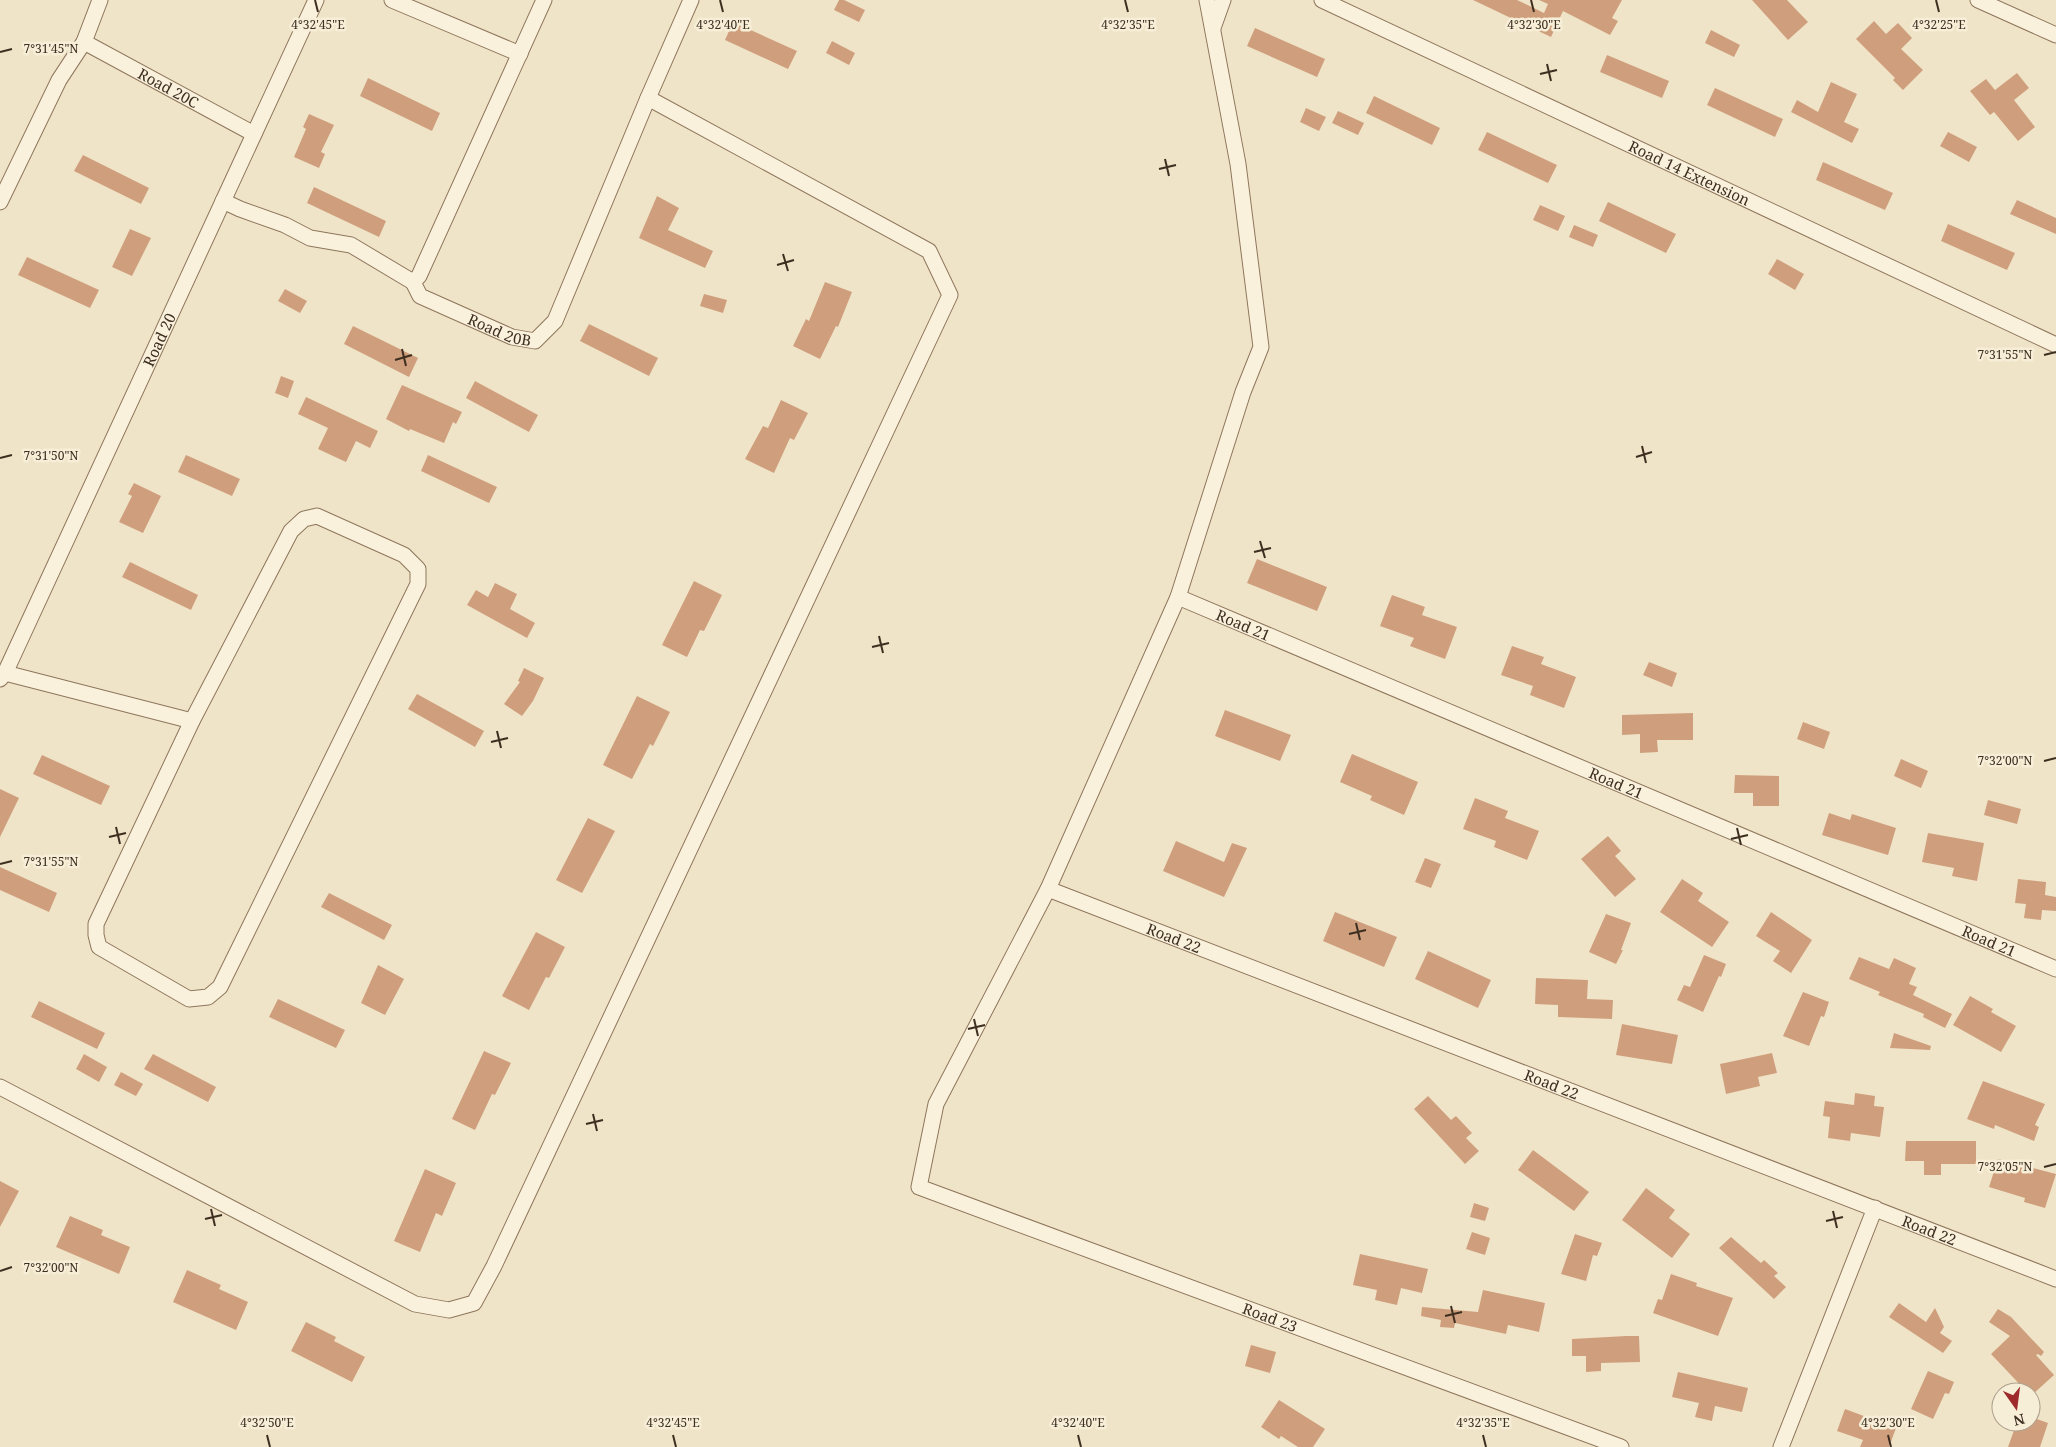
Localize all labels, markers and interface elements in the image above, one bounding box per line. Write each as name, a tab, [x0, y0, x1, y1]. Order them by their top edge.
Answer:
text: 4°32'45"E	[291, 16, 345, 33]
text: 4°32'40"E	[696, 16, 750, 33]
text: 4°32'35"E	[1101, 16, 1155, 33]
text: 4°32'30"E	[1507, 16, 1561, 33]
text: 4°32'25"E	[1912, 16, 1966, 33]
text: 7°31'45"N	[23, 40, 79, 57]
street label: Road 20C	[135, 63, 202, 112]
street label: Road 14 Extension	[1626, 136, 1754, 210]
street label: Road 20B	[465, 309, 533, 350]
street label: Road 20	[138, 310, 180, 370]
text: 7°31'55"N	[1977, 346, 2033, 363]
text: 7°31'50"N	[23, 447, 79, 464]
street label: Road 21	[1213, 604, 1273, 645]
text: 7°32'00"N	[1977, 752, 2033, 769]
street label: Road 21	[1586, 762, 1646, 803]
text: 7°31'55"N	[23, 853, 79, 870]
street label: Road 22	[1144, 918, 1204, 957]
street label: Road 21	[1959, 920, 2019, 961]
street label: Road 22	[1521, 1064, 1582, 1103]
text: 7°32'05"N	[1977, 1158, 2033, 1175]
street label: Road 22	[1899, 1210, 1959, 1250]
text: 7°32'00"N	[23, 1259, 79, 1276]
street label: Road 23	[1240, 1298, 1300, 1336]
north arrow	[1991, 1382, 2041, 1432]
text: N	[2012, 1410, 2027, 1431]
text: 4°32'50"E	[240, 1414, 294, 1431]
text: 4°32'45"E	[646, 1414, 700, 1431]
text: 4°32'40"E	[1051, 1414, 1105, 1431]
text: 4°32'35"E	[1456, 1414, 1510, 1431]
text: 4°32'30"E	[1861, 1414, 1915, 1431]

